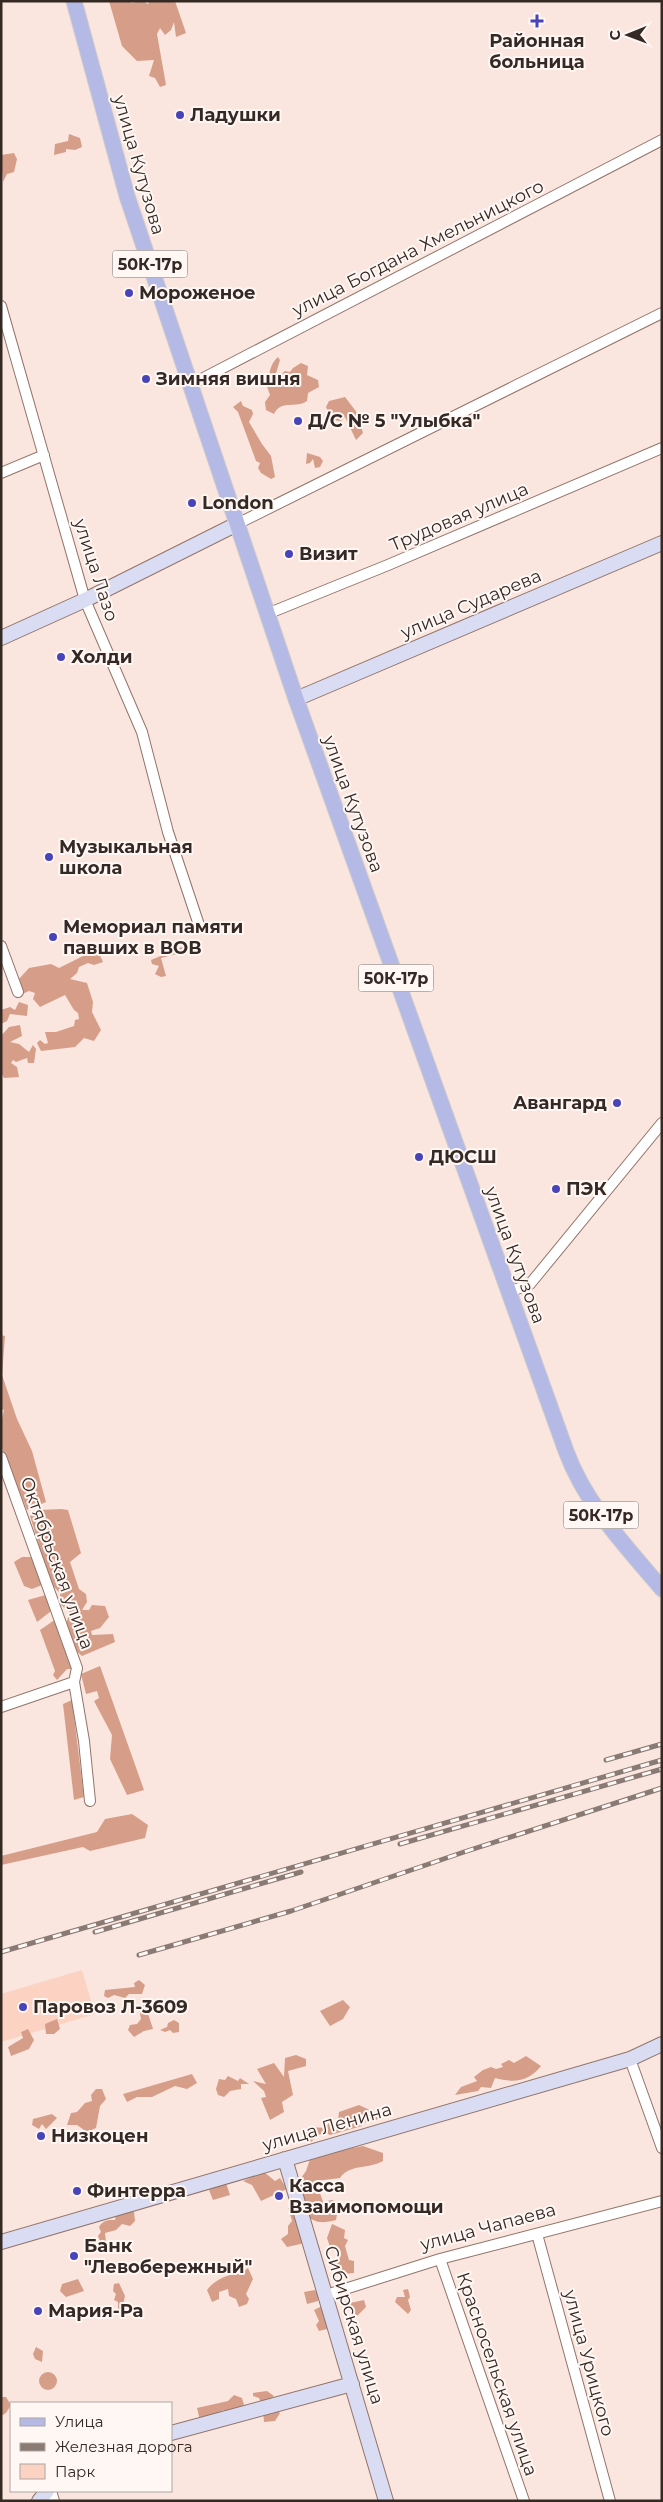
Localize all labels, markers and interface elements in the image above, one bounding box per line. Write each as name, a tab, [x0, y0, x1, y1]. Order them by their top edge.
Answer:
north arrow	[603, 10, 653, 60]
marker: Районная больница	[530, 14, 544, 28]
place label: Районная больница	[489, 30, 585, 73]
text: С	[606, 30, 624, 40]
street label: улица Кутузова	[108, 92, 169, 237]
place label: Ладушки	[190, 104, 281, 126]
marker: Ладушки	[174, 109, 186, 121]
street label: улица Богдана Хмельницкого	[288, 175, 547, 322]
road number: 50К-17р	[112, 250, 188, 278]
place label: Мороженое	[139, 282, 256, 304]
marker: Мороженое	[123, 287, 135, 299]
place label: Зимняя вишня	[155, 368, 301, 390]
marker: Зимняя вишня	[140, 373, 152, 385]
place label: Д/С № 5 "Улыбка"	[308, 410, 480, 432]
marker: Д/С № 5 "Улыбка"	[292, 415, 304, 427]
street label: Трудовая улица	[386, 478, 532, 556]
place label: London	[202, 492, 274, 514]
marker: London	[186, 497, 198, 509]
street label: улица Лазо	[69, 515, 123, 624]
place label: Визит	[299, 543, 358, 565]
marker: Визит	[283, 548, 295, 560]
street label: улица Сударева	[396, 564, 545, 644]
place label: Холди	[71, 646, 132, 668]
marker: Холди	[55, 651, 67, 663]
street label: улица Кутузова	[318, 732, 388, 876]
place label: Музыкальная школа	[59, 836, 193, 879]
marker: Музыкальная школа	[43, 851, 55, 863]
place label: Мемориал памяти павших в ВОВ	[63, 916, 243, 959]
marker: Мемориал памяти павших в ВОВ	[47, 931, 59, 943]
road number: 50К-17р	[358, 964, 434, 991]
place label: Авангард	[513, 1092, 607, 1114]
marker: Авангард	[611, 1097, 623, 1109]
place label: ДЮСШ	[429, 1146, 497, 1168]
marker: ДЮСШ	[413, 1151, 425, 1163]
place label: ПЭК	[566, 1178, 607, 1200]
street label: улица Кутузова	[480, 1183, 550, 1327]
marker: ПЭК	[550, 1183, 562, 1195]
street label: Октябрьская улица	[16, 1474, 98, 1652]
road number: 50К-17р	[564, 1502, 638, 1528]
place label: Паровоз Л-3609	[33, 1996, 188, 2018]
marker: Паровоз Л-3609	[17, 2001, 29, 2013]
street label: улица Ленина	[259, 2098, 394, 2156]
place label: Низкоцен	[51, 2125, 148, 2147]
marker: Низкоцен	[35, 2130, 47, 2142]
place label: Касса Взаимопомощи	[289, 2175, 443, 2218]
place label: Финтерра	[87, 2180, 186, 2202]
marker: Финтерра	[71, 2185, 83, 2197]
marker: Касса Взаимопомощи	[273, 2190, 285, 2202]
street label: улица Чапаева	[417, 2198, 558, 2256]
place label: Банк "Левобережный"	[84, 2235, 252, 2278]
street label: Сибирская улица	[319, 2243, 389, 2407]
marker: Банк "Левобережный"	[68, 2250, 80, 2262]
street label: Красносельская улица	[452, 2269, 542, 2479]
street label: улица Урицкого	[559, 2286, 619, 2439]
place label: Мария-Ра	[48, 2300, 143, 2322]
marker: Мария-Ра	[32, 2305, 44, 2317]
legend	[10, 2402, 172, 2492]
text: Улица	[55, 2412, 103, 2431]
text: Железная дорога	[55, 2437, 192, 2456]
text: Парк	[55, 2462, 95, 2481]

